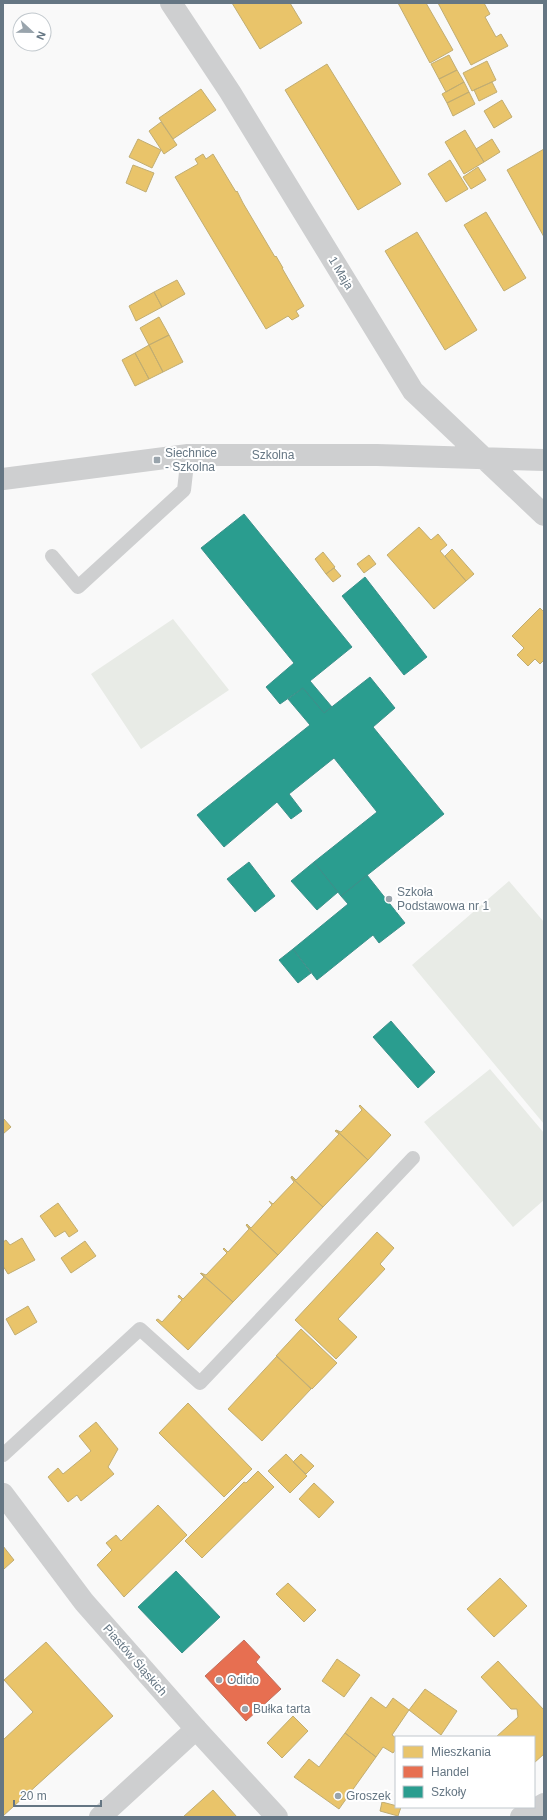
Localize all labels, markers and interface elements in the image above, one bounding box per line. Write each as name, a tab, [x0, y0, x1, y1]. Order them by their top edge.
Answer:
north arrow	[12, 12, 52, 52]
text: N	[34, 30, 48, 42]
street label: 1 Maja	[326, 254, 356, 292]
place label: Siechnice - Szkolna	[165, 446, 217, 474]
street label: Szkolna	[252, 448, 295, 462]
marker: Siechnice - Szkolna	[152, 455, 162, 465]
place label: Szkoła Podstawowa nr 1	[397, 885, 489, 913]
marker: Szkoła Podstawowa nr 1	[384, 894, 394, 904]
street label: Piastów Śląskich	[100, 1621, 171, 1699]
place label: Odido	[227, 1673, 259, 1687]
marker: Odido	[214, 1675, 224, 1685]
place label: Bułka tarta	[253, 1702, 311, 1716]
marker: Bułka tarta	[240, 1704, 250, 1714]
legend	[395, 1736, 535, 1808]
text: Mieszkania	[431, 1745, 491, 1759]
text: Handel	[431, 1765, 469, 1779]
scale bar	[14, 1782, 101, 1808]
text: Szkoły	[431, 1785, 466, 1799]
text: 20 m	[20, 1789, 47, 1803]
place label: Groszek	[346, 1789, 392, 1803]
marker: Groszek	[333, 1791, 343, 1801]

